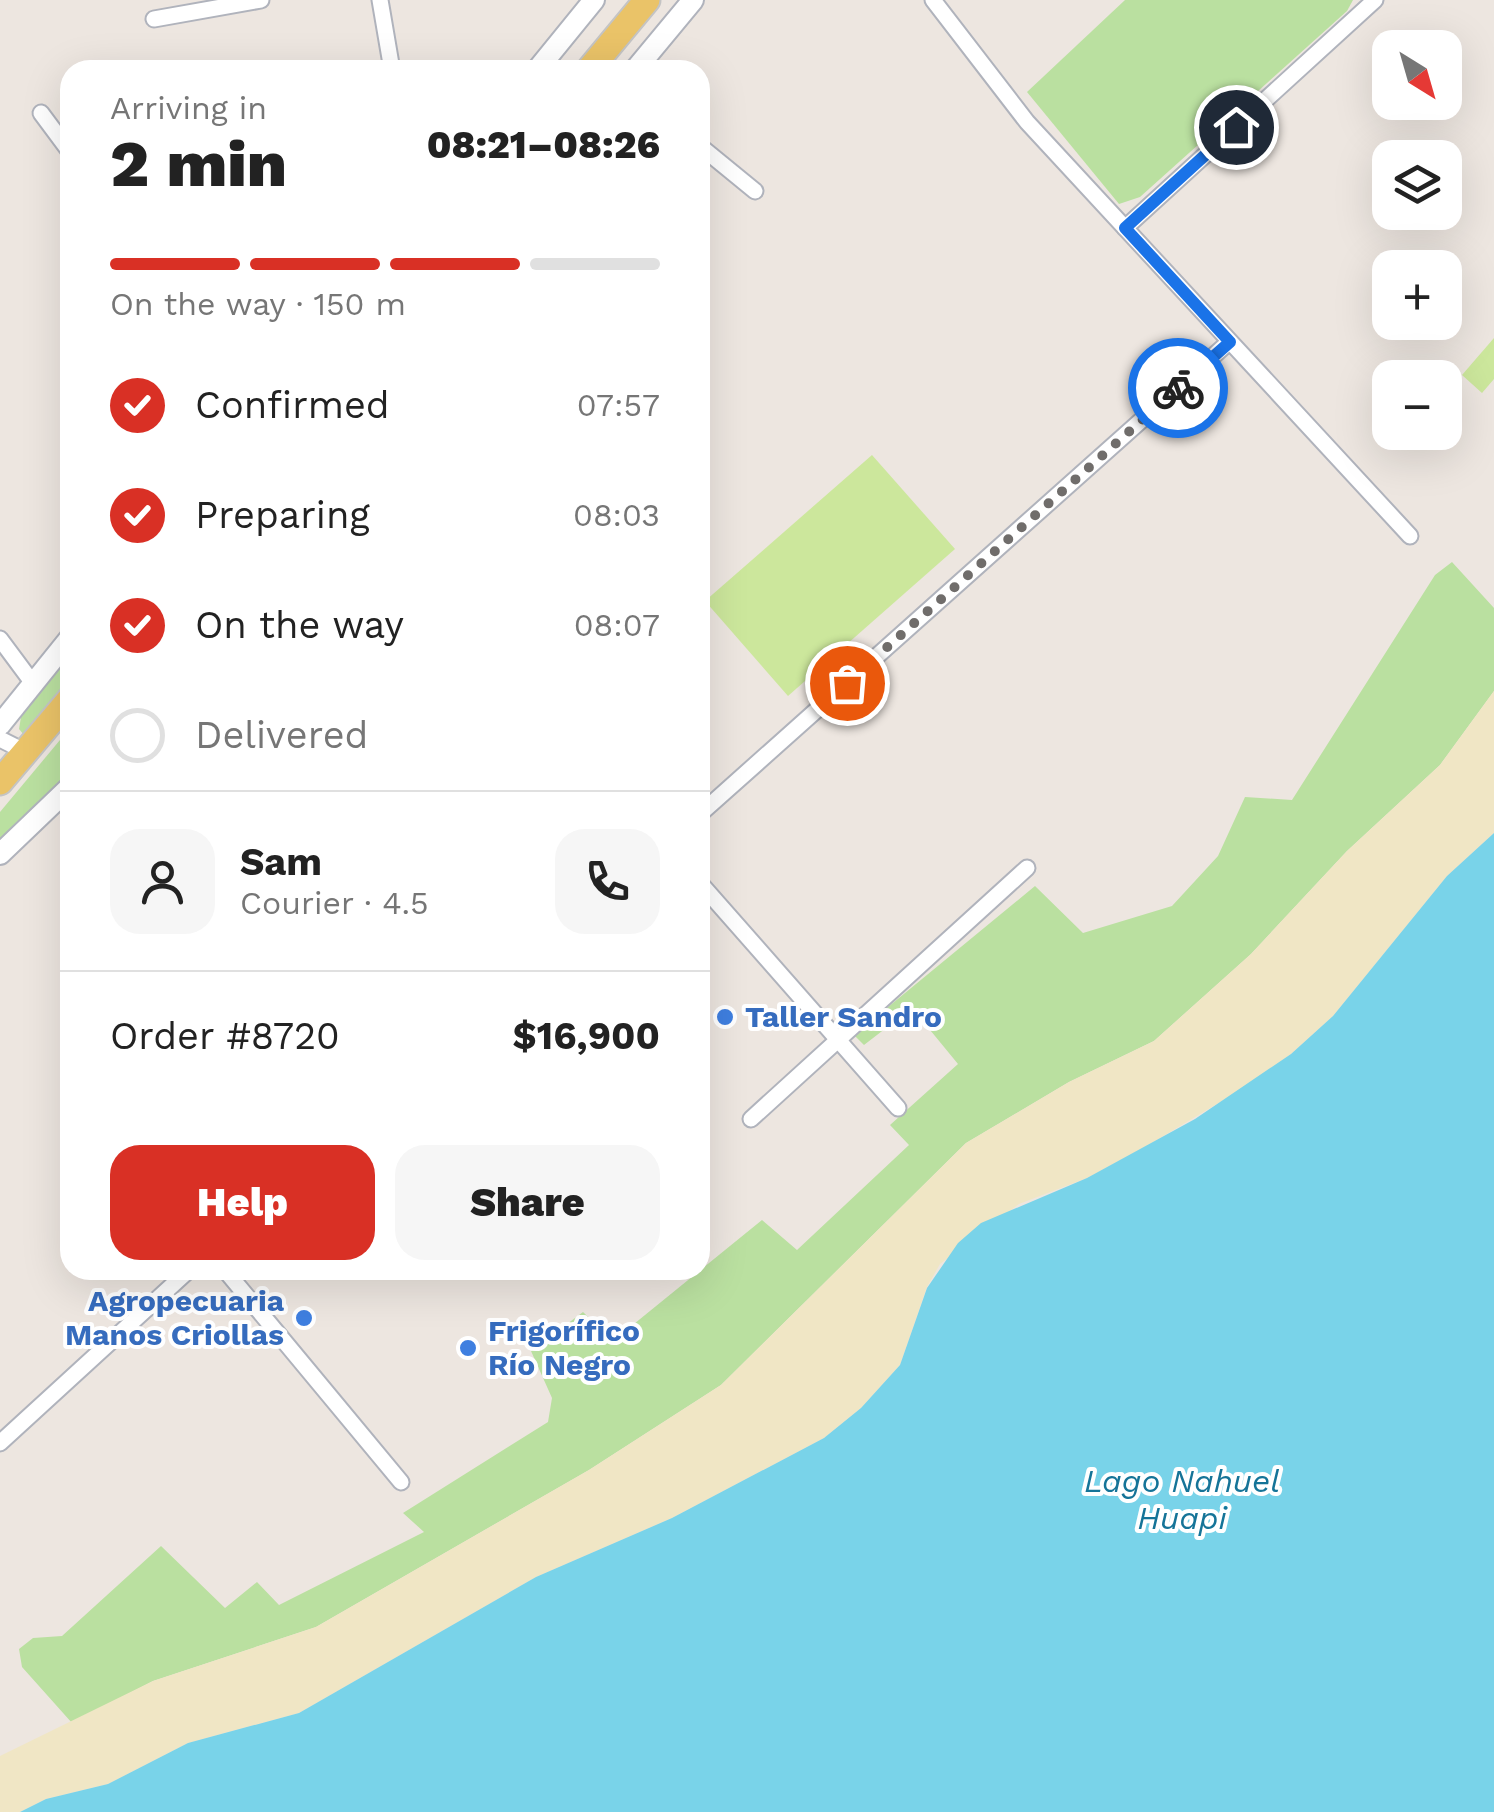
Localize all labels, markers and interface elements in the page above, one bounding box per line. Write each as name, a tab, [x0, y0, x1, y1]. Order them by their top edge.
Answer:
north arrow	[1372, 30, 1462, 120]
map controls	[1372, 30, 1462, 450]
pin	[1194, 85, 1279, 170]
text: Arriving in	[110, 89, 267, 127]
icon: home	[1209, 100, 1264, 155]
text: 08:21–08:26	[427, 123, 660, 167]
text: 2 min	[110, 126, 287, 202]
button: layers	[1372, 140, 1462, 230]
button: +	[1372, 250, 1462, 340]
text: On the way · 150 m	[110, 285, 406, 323]
courier	[1128, 338, 1228, 438]
button: −	[1372, 360, 1462, 450]
icon: bike	[1151, 361, 1206, 416]
icon: check	[110, 378, 165, 433]
text: Confirmed	[195, 383, 390, 427]
text: 07:57	[577, 386, 660, 424]
icon: check	[110, 488, 165, 543]
text: Preparing	[195, 493, 370, 537]
text: 08:03	[573, 496, 660, 534]
icon: check	[110, 598, 165, 653]
text: On the way	[195, 603, 404, 647]
text: 08:07	[574, 606, 660, 644]
pin	[805, 641, 890, 726]
icon: bag	[820, 656, 875, 711]
text: Delivered	[195, 713, 368, 757]
button: person	[110, 829, 215, 934]
button: phone	[555, 829, 660, 934]
text: Sam	[240, 840, 322, 884]
text: Courier · 4.5	[240, 884, 429, 922]
place label: Taller Sandro	[745, 999, 942, 1034]
marker: Taller Sandro	[714, 1006, 736, 1028]
text: Order #8720	[110, 1014, 340, 1058]
text: $16,900	[512, 1014, 660, 1058]
button: Help	[110, 1145, 375, 1260]
button: Share	[395, 1145, 660, 1260]
place label: Agropecuaria Manos Criollas	[65, 1283, 285, 1352]
marker: Agropecuaria Manos Criollas	[293, 1307, 315, 1329]
place label: Frigorífico Río Negro	[488, 1313, 640, 1382]
marker: Frigorífico Río Negro	[457, 1337, 479, 1359]
water label: Lago Nahuel Huapi	[1084, 1462, 1280, 1537]

